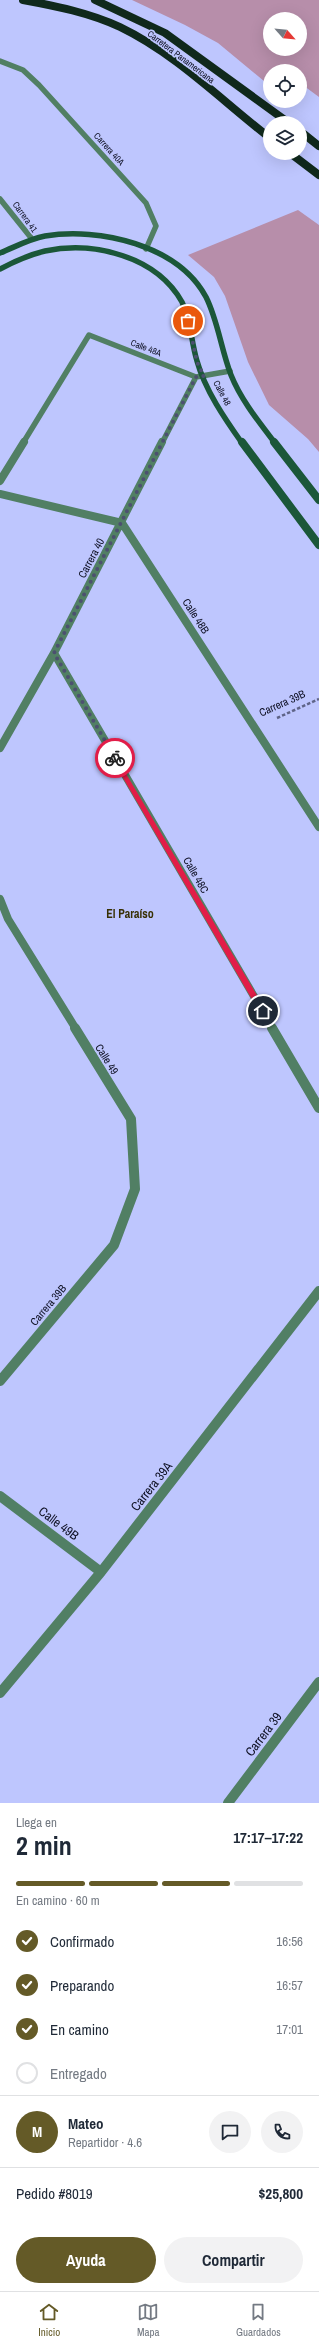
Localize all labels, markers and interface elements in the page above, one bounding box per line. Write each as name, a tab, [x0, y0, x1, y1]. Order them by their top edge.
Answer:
north arrow	[263, 12, 307, 56]
map controls	[263, 12, 307, 160]
street label: Carretera Panamericana	[145, 28, 217, 86]
button: locate	[263, 64, 307, 108]
button: layers	[263, 116, 307, 160]
street label: Carrera 40A	[91, 130, 127, 168]
street label: Carrera 41	[10, 199, 40, 235]
pin	[171, 304, 205, 338]
icon: bag	[177, 310, 199, 332]
street label: Calle 48A	[129, 337, 163, 359]
street label: Calle 48	[210, 378, 234, 408]
street label: Carrera 40	[75, 536, 107, 580]
street label: Calle 48B	[179, 596, 213, 636]
street label: Carrera 39B	[257, 687, 307, 719]
courier	[95, 738, 135, 778]
icon: bike	[104, 747, 126, 769]
street label: Calle 48C	[180, 854, 212, 896]
district label: El Paraíso	[106, 906, 154, 922]
pin	[246, 994, 280, 1028]
icon: home	[252, 1000, 274, 1022]
street label: Calle 49	[92, 1041, 122, 1077]
street label: Carrera 39B	[27, 1282, 69, 1328]
street label: Carrera 39A	[127, 1458, 177, 1514]
street label: Calle 49B	[35, 1503, 82, 1544]
street label: Carrera 39	[241, 1709, 286, 1760]
text: Llega en	[16, 1814, 57, 1831]
text: 17:17–17:22	[233, 1827, 303, 1848]
text: 2 min	[16, 1828, 72, 1863]
text: En camino · 60 m	[16, 1892, 100, 1909]
icon: check	[16, 1930, 38, 1952]
text: Confirmado	[50, 1931, 114, 1952]
text: 16:56	[276, 1933, 303, 1950]
icon: check	[16, 1974, 38, 1996]
text: Preparando	[50, 1975, 114, 1996]
text: 16:57	[276, 1977, 303, 1994]
icon: check	[16, 2018, 38, 2040]
text: En camino	[50, 2019, 109, 2040]
text: 17:01	[276, 2021, 303, 2038]
text: Entregado	[50, 2063, 107, 2084]
button: chat	[209, 2111, 251, 2153]
button: phone	[261, 2111, 303, 2153]
text: Mateo	[68, 2113, 104, 2134]
text: M	[32, 2121, 42, 2142]
text: Repartidor · 4.6	[68, 2134, 142, 2151]
text: Pedido #8019	[16, 2183, 93, 2204]
text: $25,800	[259, 2183, 303, 2204]
button: Ayuda	[16, 2237, 156, 2283]
button: Compartir	[164, 2237, 303, 2283]
tab: Inicio	[38, 2301, 60, 2339]
tab: Mapa	[137, 2301, 159, 2339]
tab: Guardados	[236, 2301, 281, 2339]

